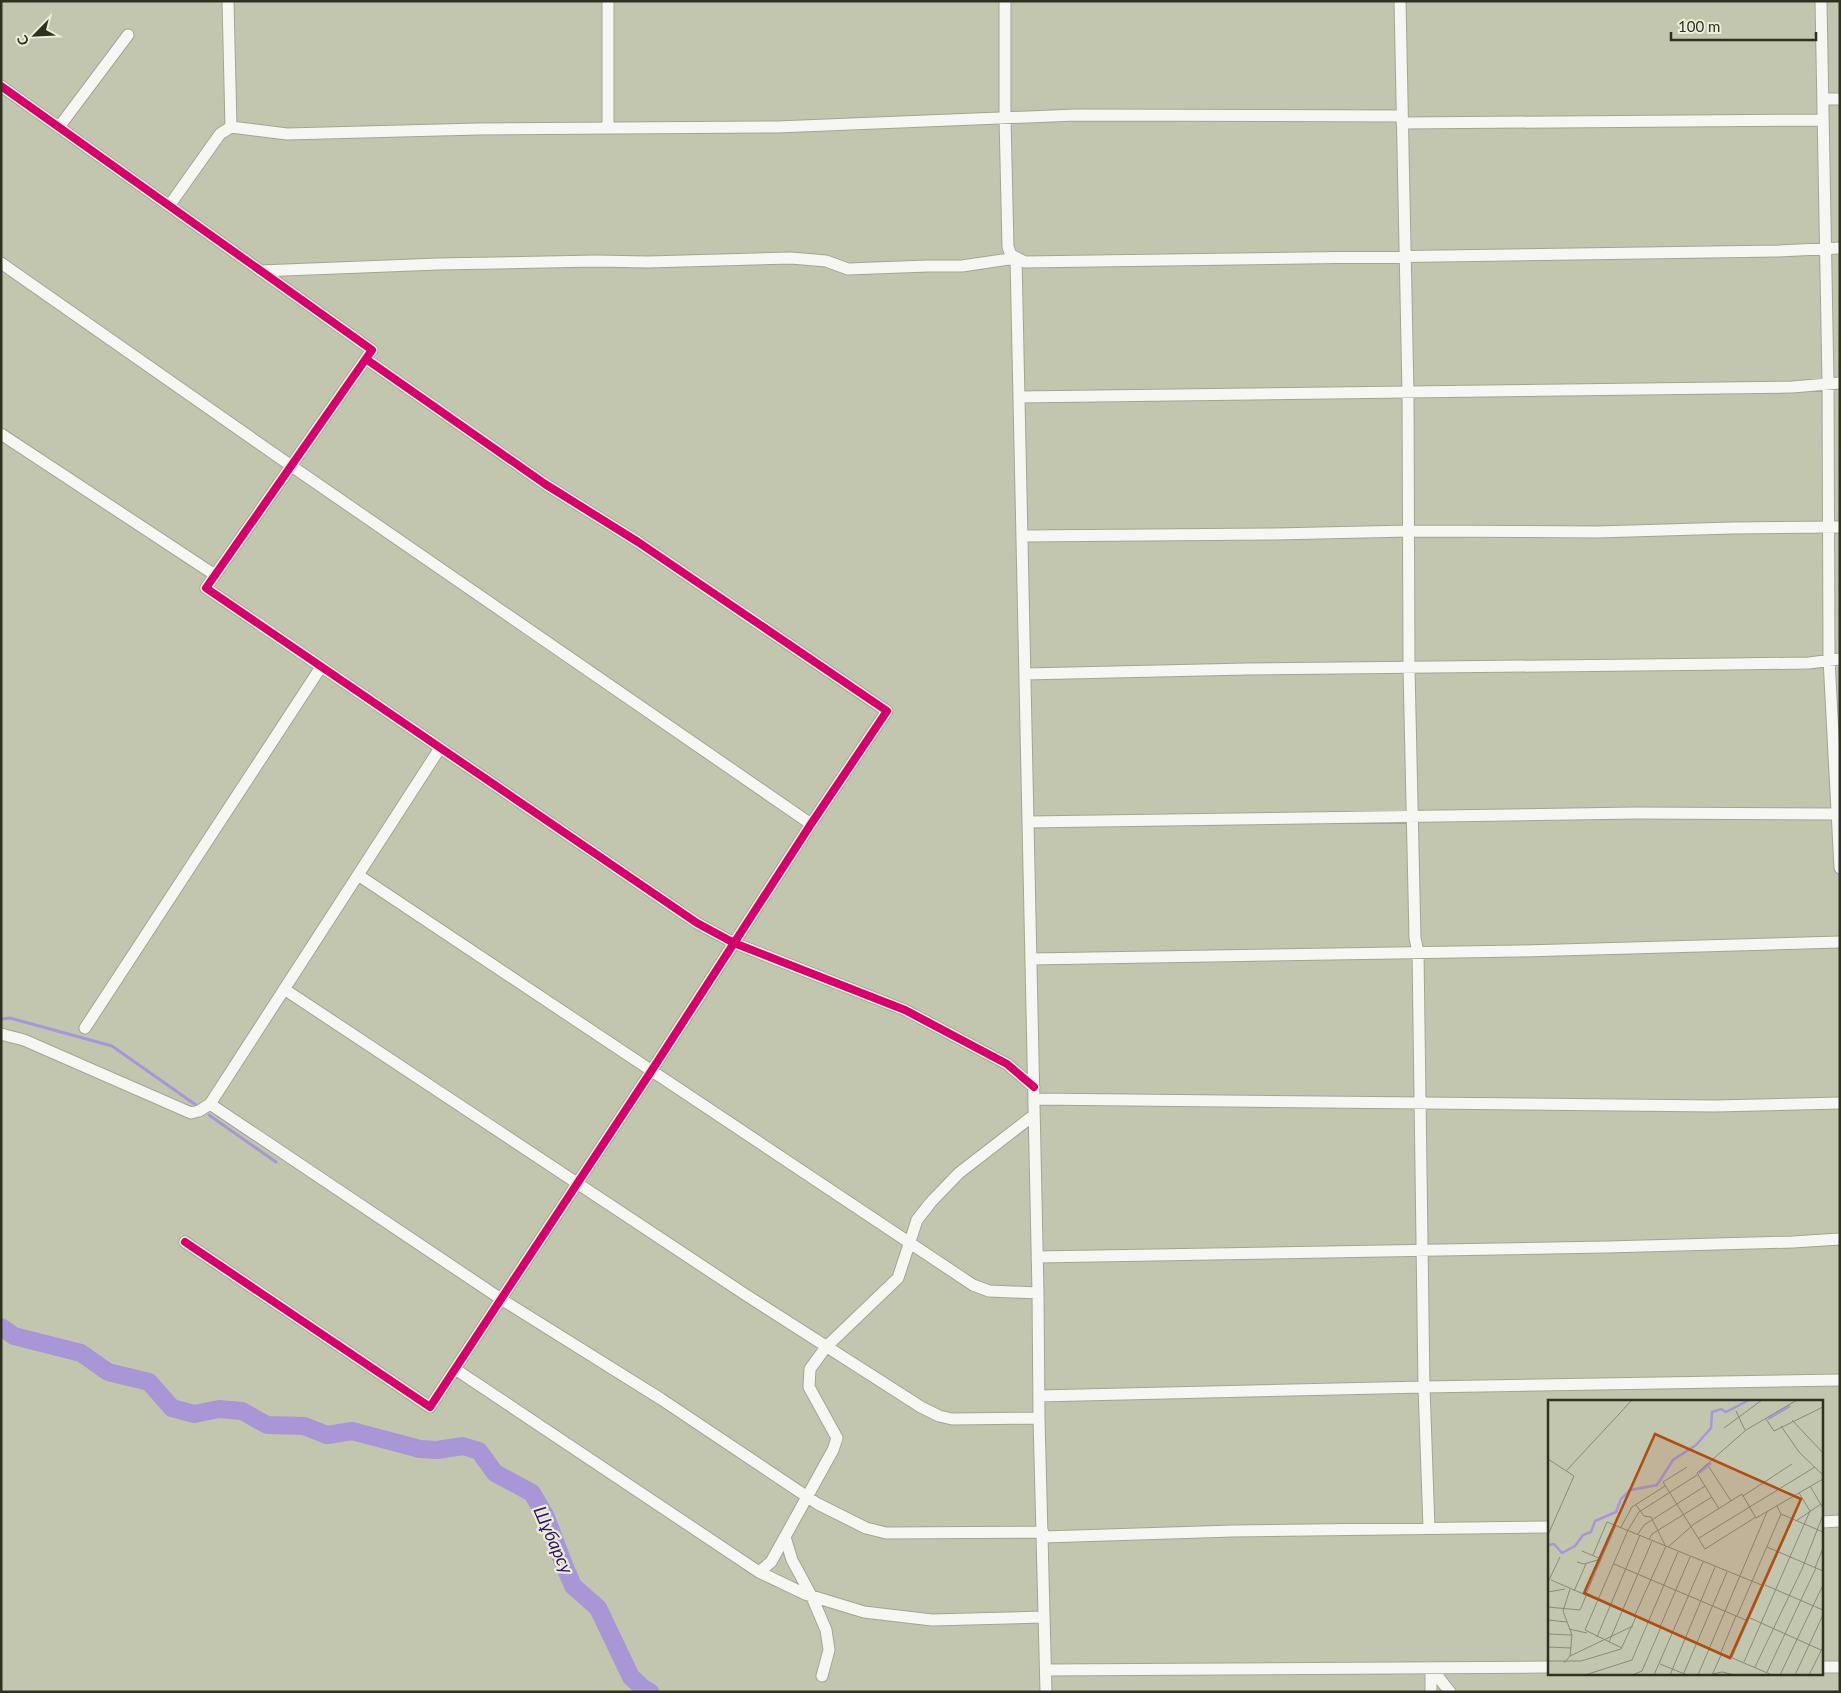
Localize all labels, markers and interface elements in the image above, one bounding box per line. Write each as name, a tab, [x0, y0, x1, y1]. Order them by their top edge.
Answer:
north arrow	[10, 10, 60, 60]
scale bar	[1671, 10, 1816, 42]
text: 100 m	[1678, 17, 1720, 35]
text: С	[13, 32, 32, 48]
inset map	[1548, 1400, 1824, 1676]
water label: Шұбарсу	[529, 1502, 579, 1577]

